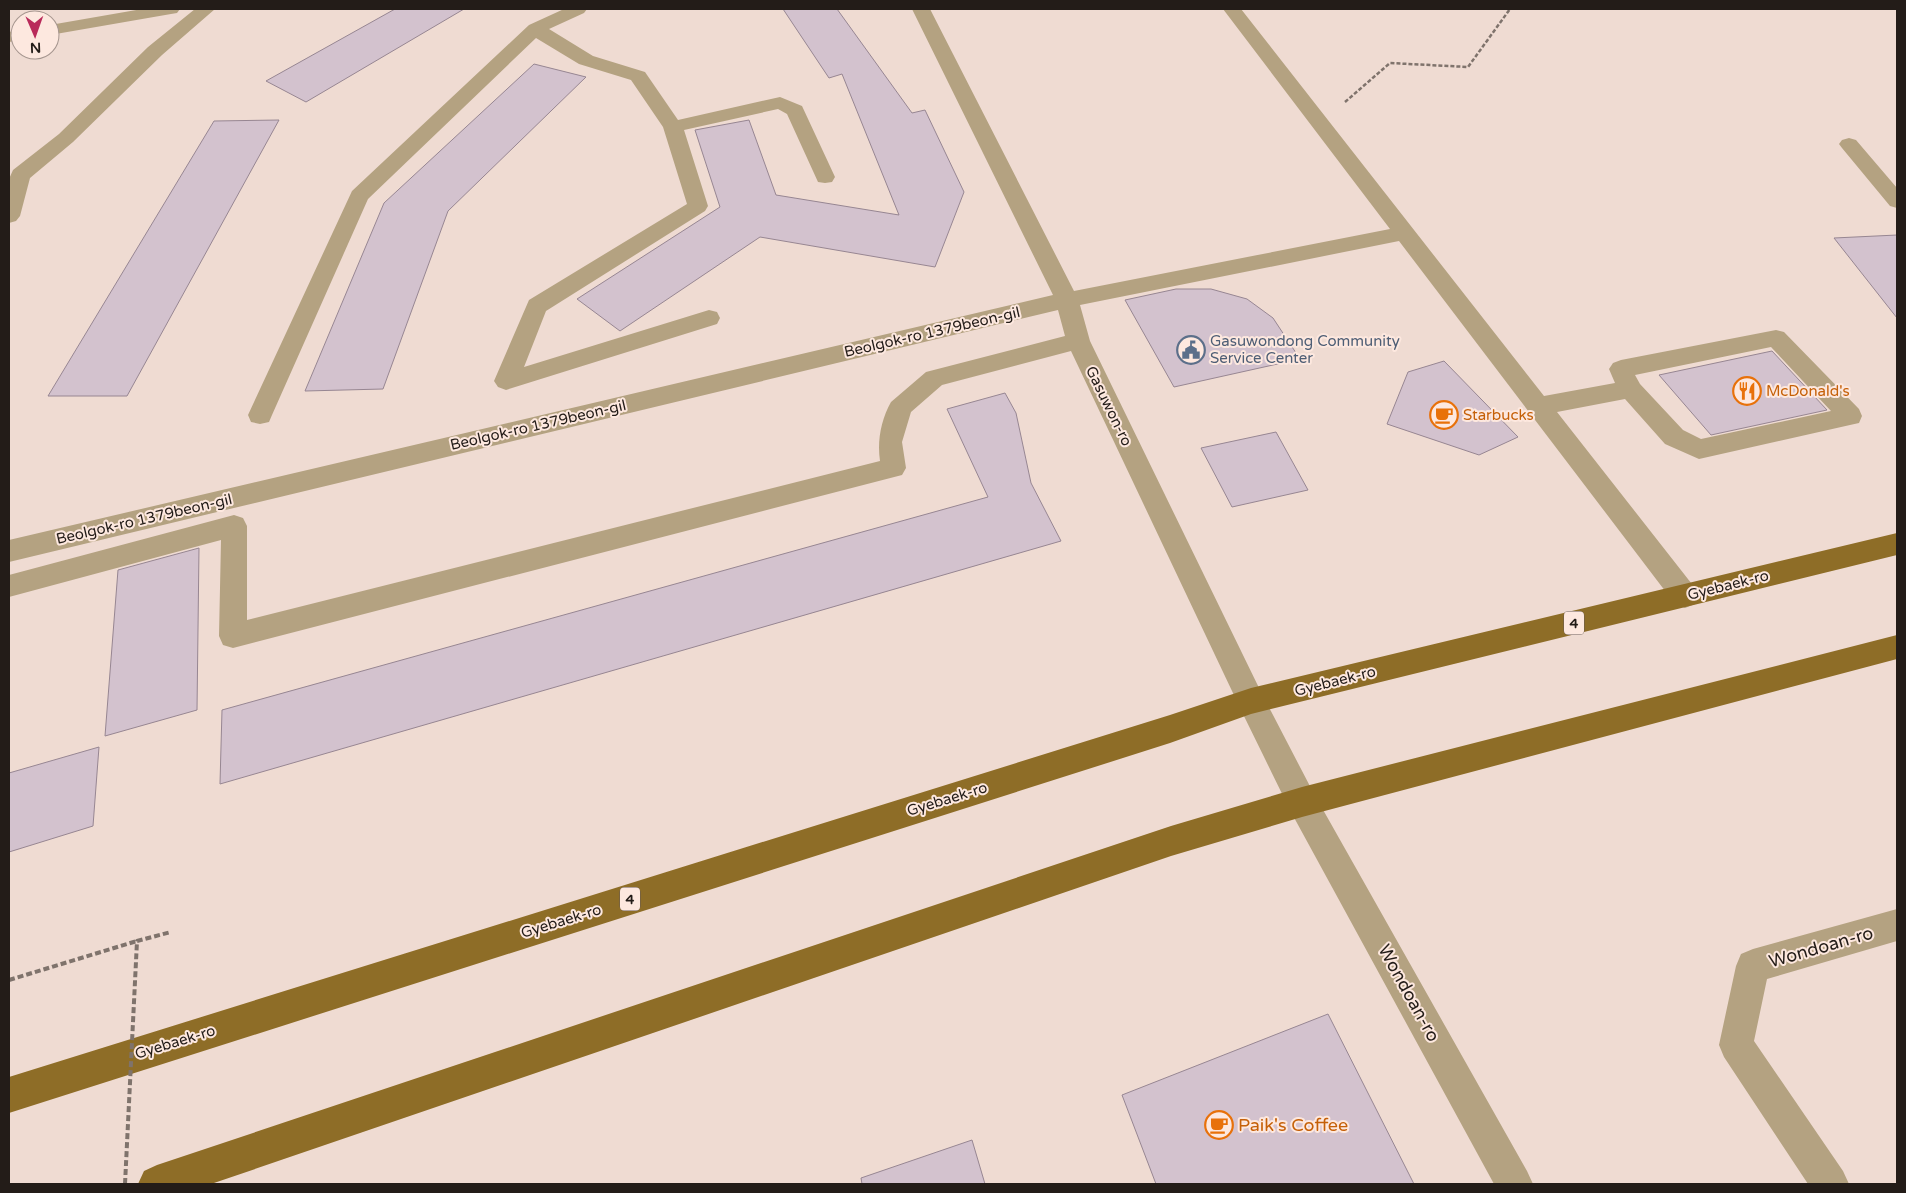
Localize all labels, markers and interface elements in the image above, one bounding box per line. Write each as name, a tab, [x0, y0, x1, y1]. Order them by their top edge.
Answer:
north arrow	[10, 10, 60, 60]
text: N	[30, 39, 41, 56]
street label: Beolgok-ro 1379beon-gil	[842, 303, 1022, 361]
place label: Gasuwondong Community Service Center	[1210, 332, 1400, 367]
public building icon: Gasuwondong Community Service Center	[1176, 335, 1206, 365]
street label: Gasuwon-ro	[1082, 363, 1136, 449]
restaurant icon: McDonald's	[1732, 376, 1762, 406]
place label: McDonald's	[1766, 382, 1850, 400]
street label: Beolgok-ro 1379beon-gil	[448, 396, 628, 454]
cafe icon: Starbucks	[1429, 400, 1459, 430]
place label: Starbucks	[1463, 406, 1534, 424]
street label: Beolgok-ro 1379beon-gil	[54, 490, 234, 548]
street label: Gyebaek-ro	[1685, 566, 1771, 604]
road number: 4	[1564, 612, 1584, 634]
street label: Gyebaek-ro	[1292, 662, 1378, 700]
street label: Gyebaek-ro	[905, 778, 989, 820]
road number: 4	[620, 888, 640, 911]
street label: Gyebaek-ro	[519, 900, 603, 942]
street label: Wondoan-ro	[1766, 922, 1876, 972]
street label: Wondoan-ro	[1373, 941, 1445, 1045]
street label: Gyebaek-ro	[133, 1021, 217, 1063]
cafe icon: Paik's Coffee	[1204, 1110, 1234, 1140]
place label: Paik's Coffee	[1238, 1114, 1348, 1136]

